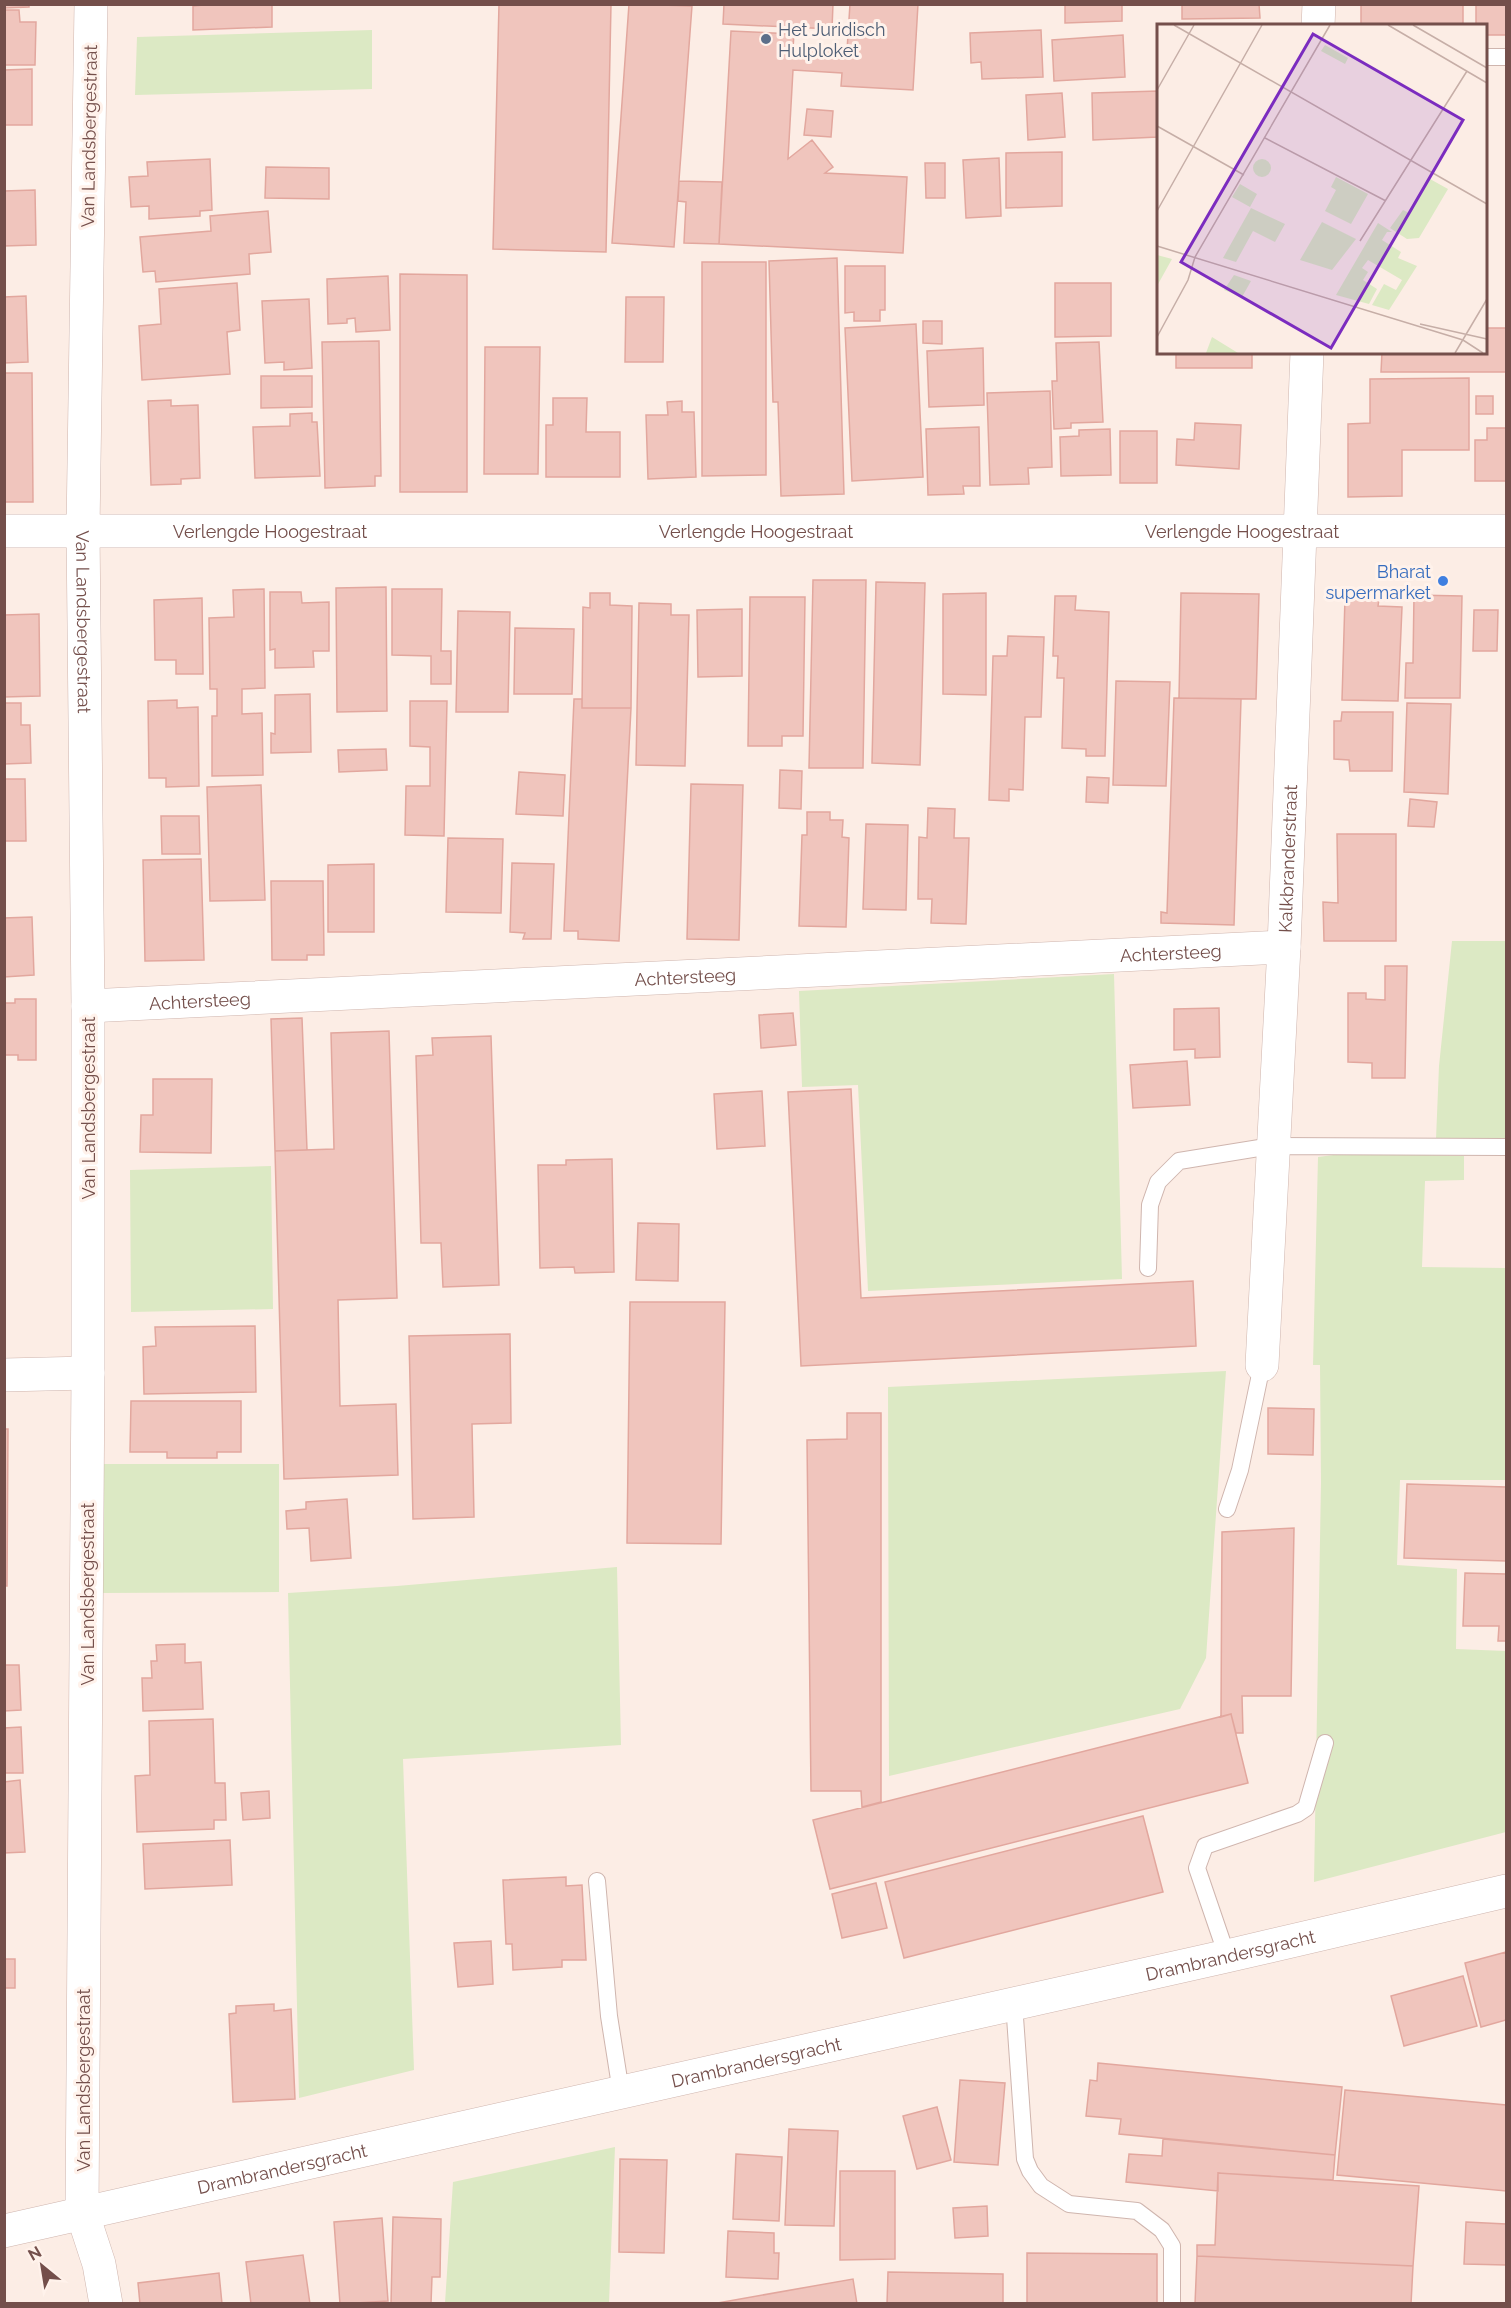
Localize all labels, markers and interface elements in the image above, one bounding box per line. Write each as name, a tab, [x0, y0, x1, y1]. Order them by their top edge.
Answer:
place label: Het Juridisch Hulploket	[778, 19, 885, 61]
inset map	[1157, 24, 1487, 354]
marker: Het Juridisch Hulploket	[759, 32, 773, 46]
street label: Van Landsbergestraat	[77, 44, 101, 228]
street label: Verlengde Hoogestraat	[173, 521, 367, 542]
street label: Verlengde Hoogestraat	[659, 521, 853, 542]
street label: Verlengde Hoogestraat	[1145, 521, 1339, 542]
street label: Van Landsbergestraat	[73, 530, 95, 714]
place label: Bharat supermarket	[1325, 561, 1431, 603]
marker: Bharat supermarket	[1436, 574, 1450, 588]
street label: Kalkbranderstraat	[1274, 784, 1301, 933]
street label: Achtersteeg	[1119, 940, 1222, 966]
street label: Achtersteeg	[634, 964, 737, 990]
street label: Achtersteeg	[148, 987, 251, 1013]
street label: Van Landsbergestraat	[78, 1017, 99, 1199]
street label: Van Landsbergestraat	[77, 1503, 98, 1685]
street label: Drambrandersgracht	[1143, 1925, 1317, 1985]
street label: Van Landsbergestraat	[73, 1989, 94, 2171]
street label: Drambrandersgracht	[669, 2033, 843, 2091]
street label: Drambrandersgracht	[195, 2139, 369, 2198]
north arrow	[12, 2236, 72, 2296]
text: N	[25, 2242, 45, 2265]

